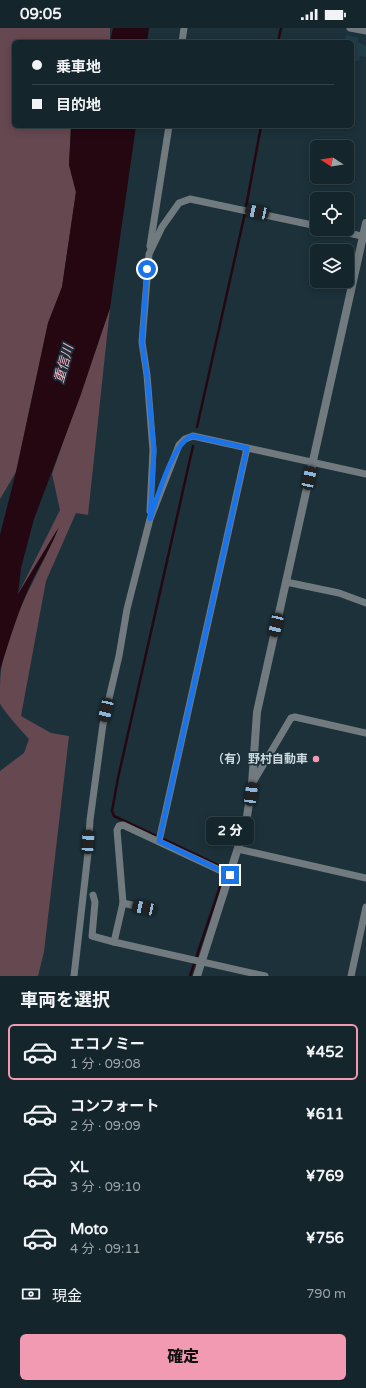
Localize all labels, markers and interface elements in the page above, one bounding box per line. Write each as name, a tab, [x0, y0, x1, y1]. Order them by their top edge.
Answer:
text: 09:05	[20, 5, 62, 23]
text: 乗車地	[56, 58, 101, 76]
text: 目的地	[56, 96, 101, 114]
north arrow	[310, 140, 354, 184]
map controls	[310, 140, 354, 288]
button: locate	[310, 192, 354, 236]
car	[244, 204, 270, 220]
button: layers	[310, 244, 354, 288]
route start	[138, 260, 156, 278]
water label: 重信川	[51, 341, 77, 385]
car	[301, 465, 317, 491]
car	[267, 612, 285, 638]
car	[97, 697, 115, 723]
place label: （有）野村自動車	[212, 752, 308, 766]
marker: （有）野村自動車	[311, 754, 321, 764]
car	[244, 781, 258, 807]
callout: 2 分	[206, 817, 254, 845]
text: 2 分	[218, 823, 242, 839]
car	[81, 830, 95, 854]
route end	[221, 866, 239, 884]
car	[131, 900, 157, 916]
text: 車両を選択	[20, 989, 110, 1011]
icon: car	[22, 1034, 58, 1070]
text: エコノミー	[70, 1035, 145, 1053]
text: ¥452	[306, 1043, 344, 1061]
text: 1 分 · 09:08	[70, 1056, 141, 1072]
icon: car	[22, 1096, 58, 1132]
text: コンフォート	[70, 1097, 160, 1115]
text: ¥611	[306, 1105, 344, 1123]
text: 2 分 · 09:09	[70, 1118, 141, 1134]
icon: car	[22, 1158, 58, 1194]
text: XL	[70, 1158, 89, 1176]
text: ¥769	[306, 1167, 344, 1185]
text: 3 分 · 09:10	[70, 1179, 141, 1195]
icon: car	[22, 1220, 58, 1256]
text: Moto	[70, 1220, 108, 1238]
text: ¥756	[306, 1229, 344, 1247]
text: 4 分 · 09:11	[70, 1241, 141, 1257]
icon: cash	[20, 1283, 42, 1305]
text: 790 m	[306, 1286, 346, 1302]
text: 現金	[52, 1287, 82, 1305]
button: 確定	[20, 1334, 346, 1380]

